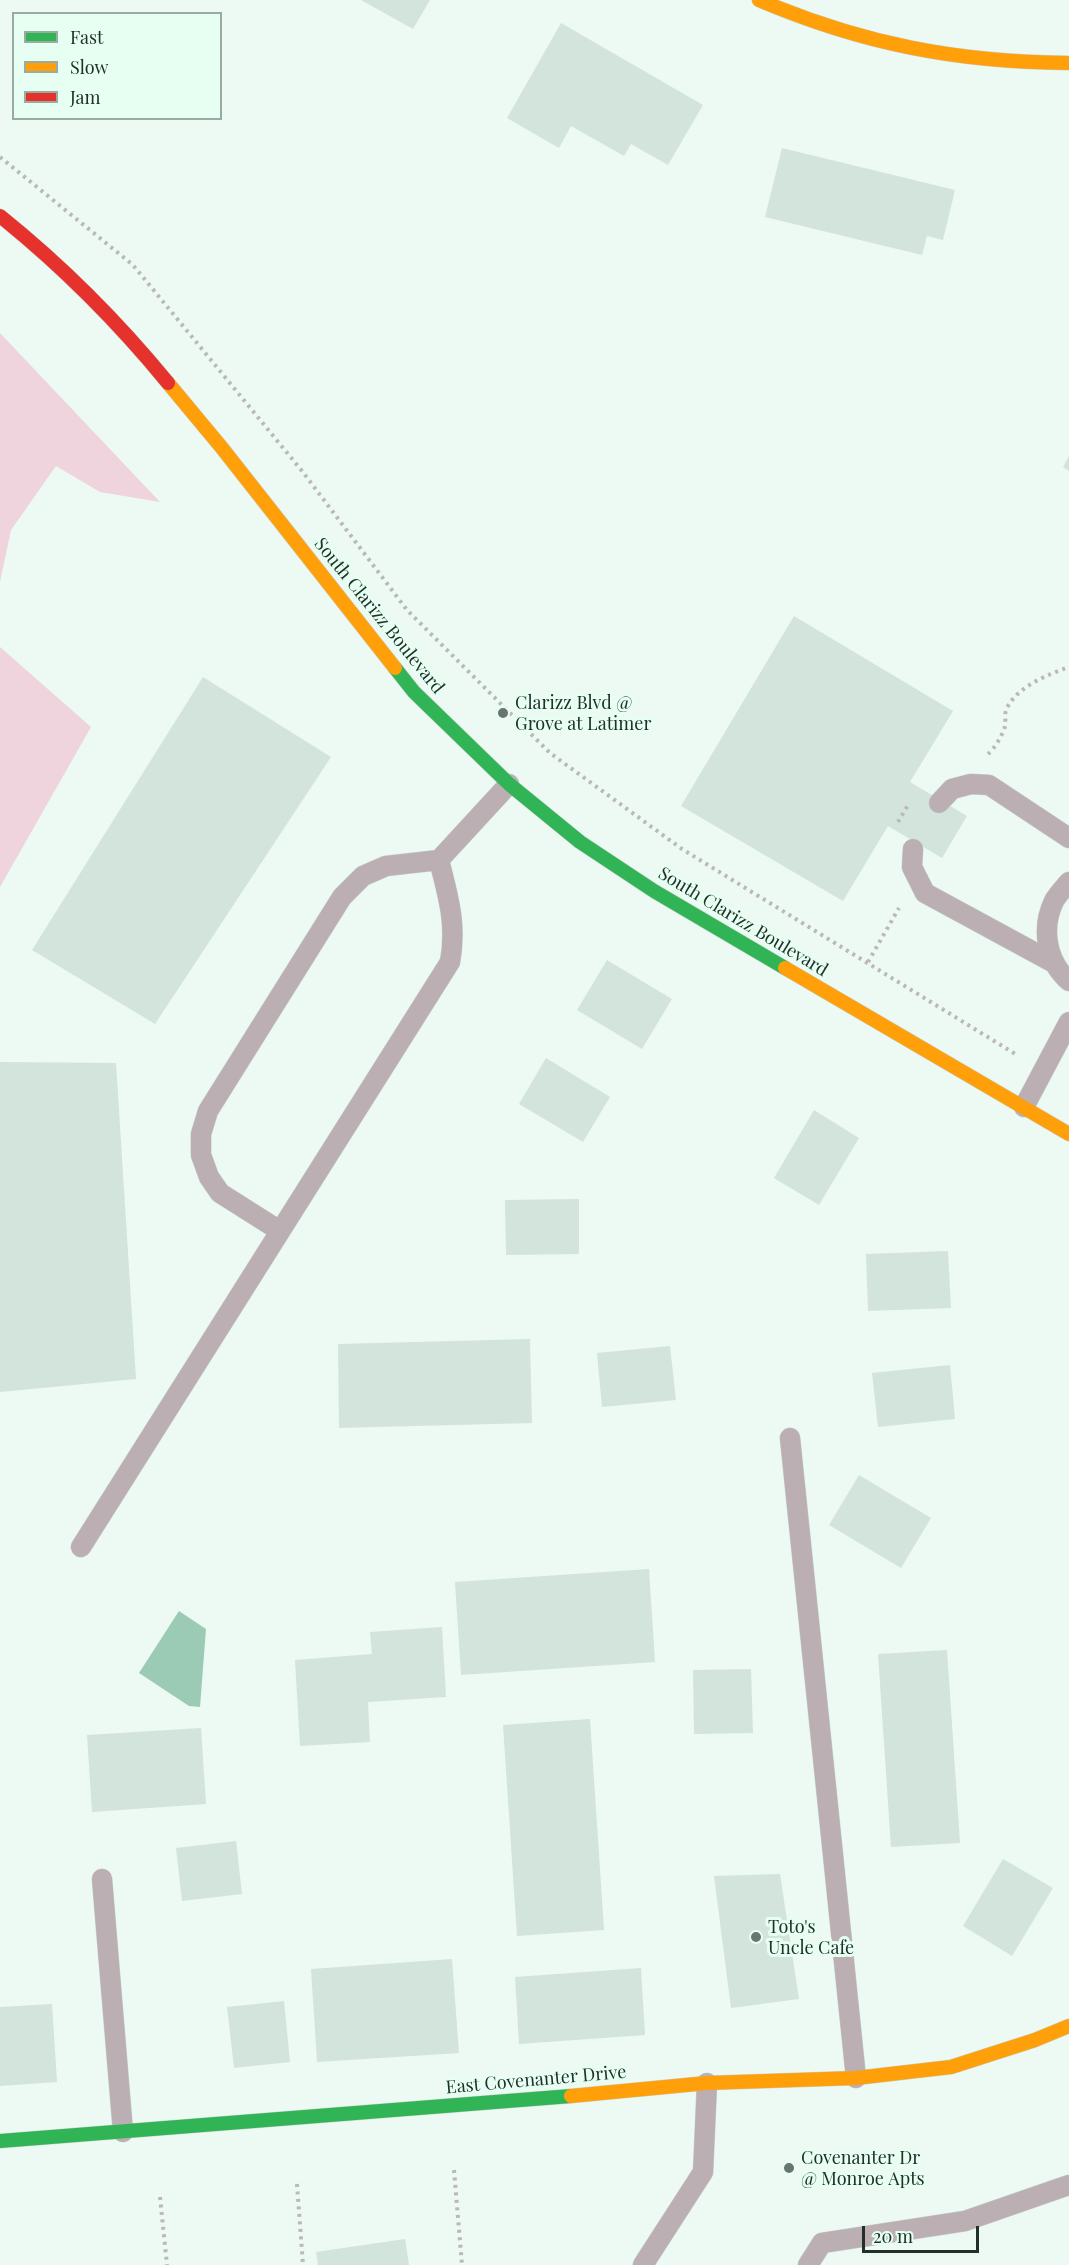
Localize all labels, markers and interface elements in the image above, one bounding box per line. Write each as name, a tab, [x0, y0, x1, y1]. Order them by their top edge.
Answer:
legend	[12, 12, 222, 120]
text: Fast	[70, 25, 103, 49]
text: Slow	[70, 55, 108, 79]
text: Jam	[70, 85, 100, 109]
street label: South Clarizz Boulevard	[310, 534, 448, 698]
place label: Clarizz Blvd @ Grove at Latimer	[515, 692, 651, 734]
marker: Clarizz Blvd @ Grove at Latimer	[496, 706, 510, 720]
street label: South Clarizz Boulevard	[654, 863, 832, 981]
place label: Toto's Uncle Cafe	[768, 1916, 854, 1958]
marker: Toto's Uncle Cafe	[749, 1930, 763, 1944]
street label: East Covenanter Drive	[445, 2061, 627, 2099]
place label: Covenanter Dr @ Monroe Apts	[801, 2147, 925, 2190]
marker: Covenanter Dr @ Monroe Apts	[782, 2161, 796, 2175]
scale bar	[865, 2214, 982, 2252]
text: 20 m	[873, 2224, 913, 2248]

